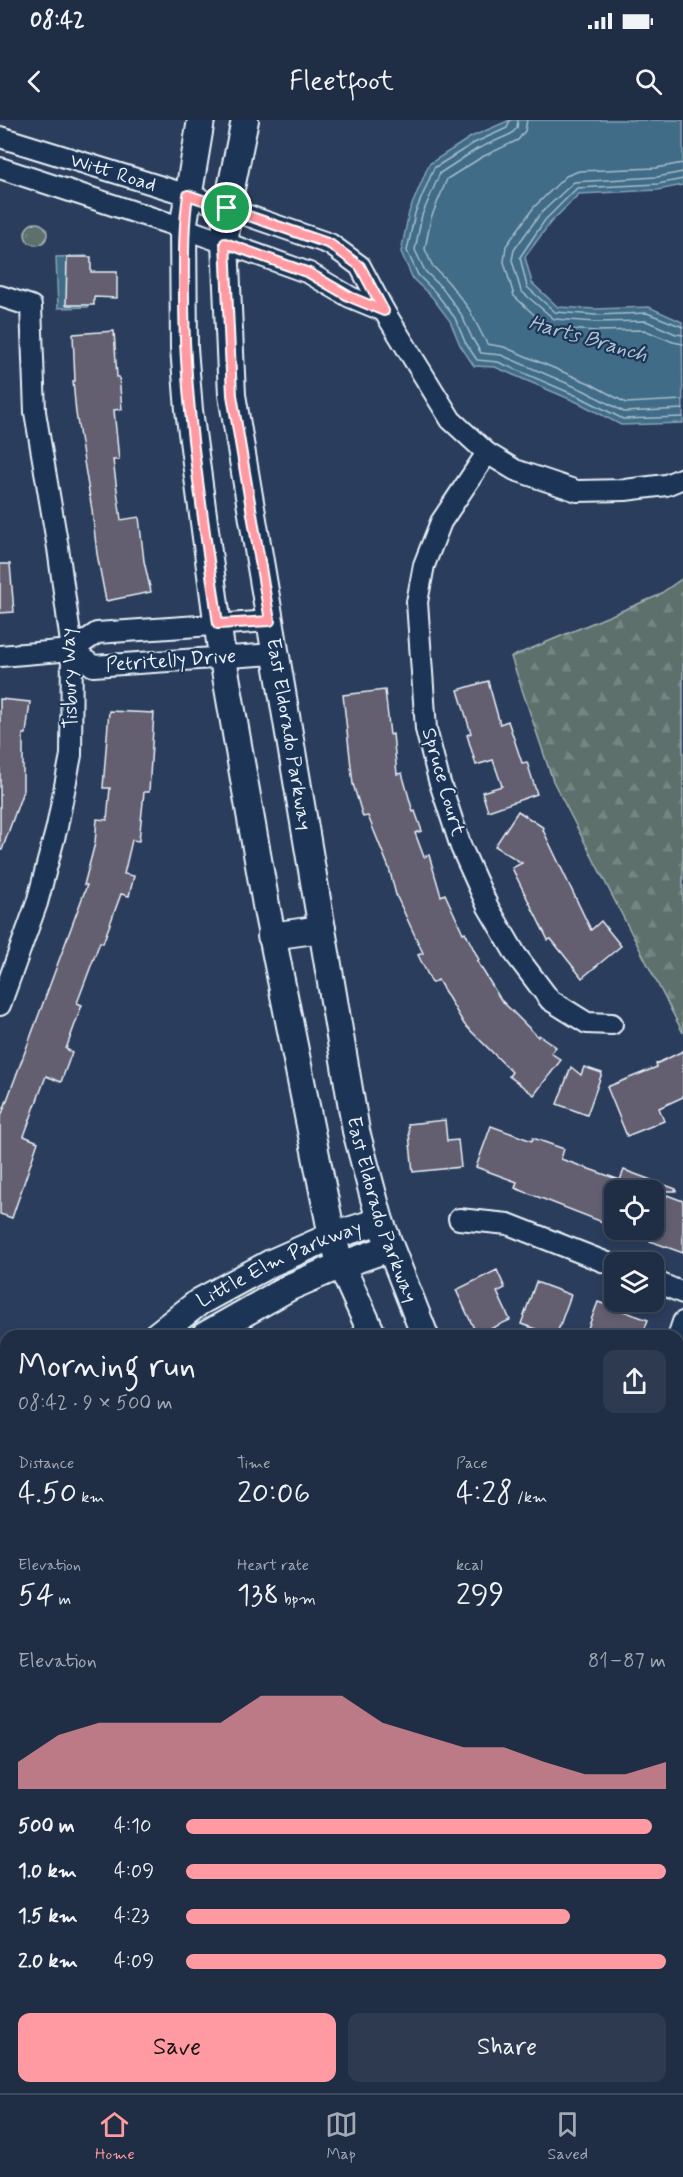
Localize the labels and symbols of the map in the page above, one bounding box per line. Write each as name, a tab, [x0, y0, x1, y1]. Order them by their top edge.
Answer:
street label: Witt Road	[67, 147, 159, 199]
pin	[201, 182, 252, 233]
water label: Harts Branch	[525, 309, 651, 369]
street label: Tisbury Way	[55, 627, 85, 729]
street label: East Eldorado Parkway	[260, 636, 319, 832]
street label: Petritelly Drive	[105, 643, 237, 679]
street label: Spruce Court	[415, 725, 471, 840]
street label: East Eldorado Parkway	[340, 1114, 424, 1307]
street label: Little Elm Parkway	[192, 1214, 365, 1314]

